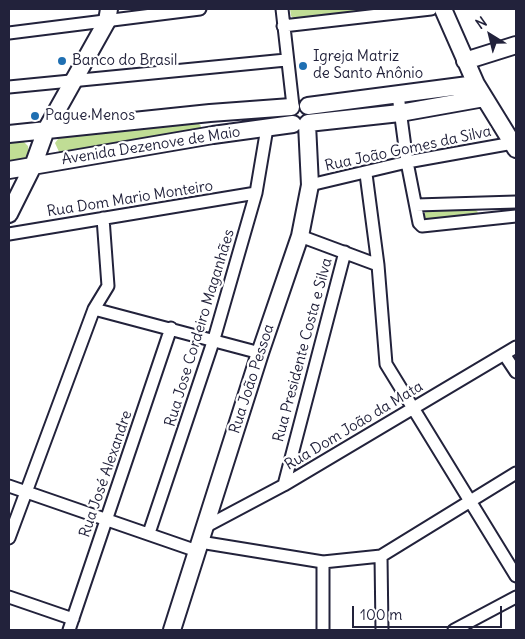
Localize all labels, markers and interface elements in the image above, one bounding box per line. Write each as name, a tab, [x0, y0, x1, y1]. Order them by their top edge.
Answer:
north arrow	[465, 10, 515, 60]
text: N	[472, 13, 490, 33]
place label: Igreja Matriz de Santo Anônio	[313, 48, 423, 83]
place label: Banco do Brasil	[72, 52, 177, 70]
marker: Banco do Brasil	[56, 55, 68, 67]
marker: Igreja Matriz de Santo Anônio	[297, 60, 309, 72]
place label: Pague Menos	[45, 107, 135, 125]
marker: Pague Menos	[29, 110, 41, 122]
street label: Avenida Dezenove de Maio	[60, 123, 242, 169]
street label: Rua João Gomes da Silva	[323, 123, 493, 175]
street label: Rua Dom Mario Monteiro	[46, 177, 214, 221]
street label: Rua Jose Cordeiro Maganhães	[161, 227, 239, 429]
street label: Rua Presidente Costa e Silva	[270, 256, 336, 444]
street label: Rua João Pessoa	[226, 322, 278, 436]
street label: Rua Dom João da Mata	[282, 378, 426, 474]
street label: Rua José Alexandre	[76, 408, 136, 540]
scale bar	[355, 596, 505, 628]
text: 100 m	[360, 605, 402, 624]

